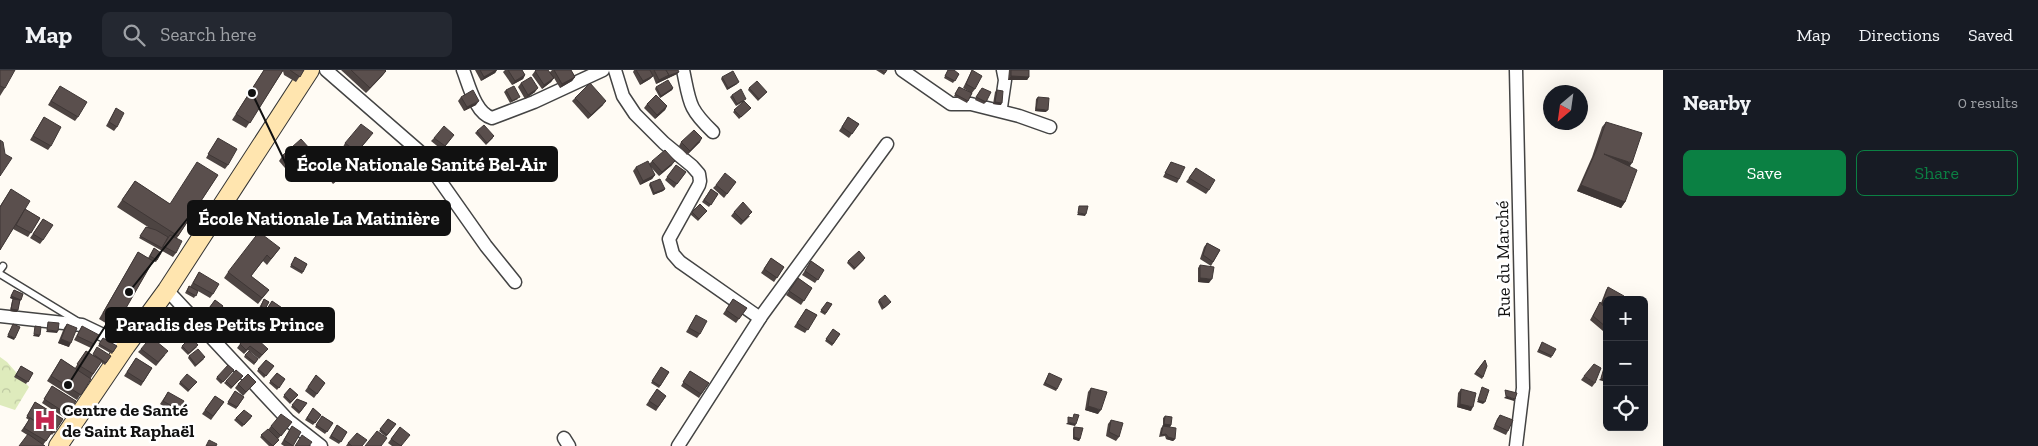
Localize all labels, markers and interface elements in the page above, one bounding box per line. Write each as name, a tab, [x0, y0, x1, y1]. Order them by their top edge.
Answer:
search box	[102, 12, 452, 57]
text: Map	[25, 20, 72, 49]
icon: search	[120, 21, 148, 49]
text: Search here	[160, 23, 257, 46]
text: Map	[1796, 24, 1831, 46]
text: Directions	[1859, 24, 1940, 46]
text: Saved	[1968, 24, 2013, 46]
north arrow	[1543, 85, 1588, 130]
text: Nearby	[1683, 90, 1751, 115]
text: 0 results	[1958, 93, 2018, 112]
callout: École Nationale Sanité Bel-Air	[286, 147, 557, 181]
button: Save	[1683, 150, 1846, 196]
button: Share	[1856, 150, 2018, 196]
text: École Nationale Sanité Bel-Air	[297, 153, 548, 176]
callout: École Nationale La Matinière	[188, 201, 450, 235]
street label: Rue du Marché	[1491, 201, 1515, 317]
text: École Nationale La Matinière	[198, 207, 440, 230]
map controls	[1603, 296, 1648, 431]
button: +	[1603, 296, 1648, 341]
callout: Paradis des Petits Prince	[106, 308, 334, 342]
text: Paradis des Petits Prince	[116, 313, 324, 336]
button: −	[1603, 341, 1648, 386]
button: locate	[1603, 386, 1648, 431]
place label: Centre de Santé de Saint Raphaël	[62, 399, 194, 442]
hospital icon: Centre de Santé de Saint Raphaël	[32, 407, 58, 433]

